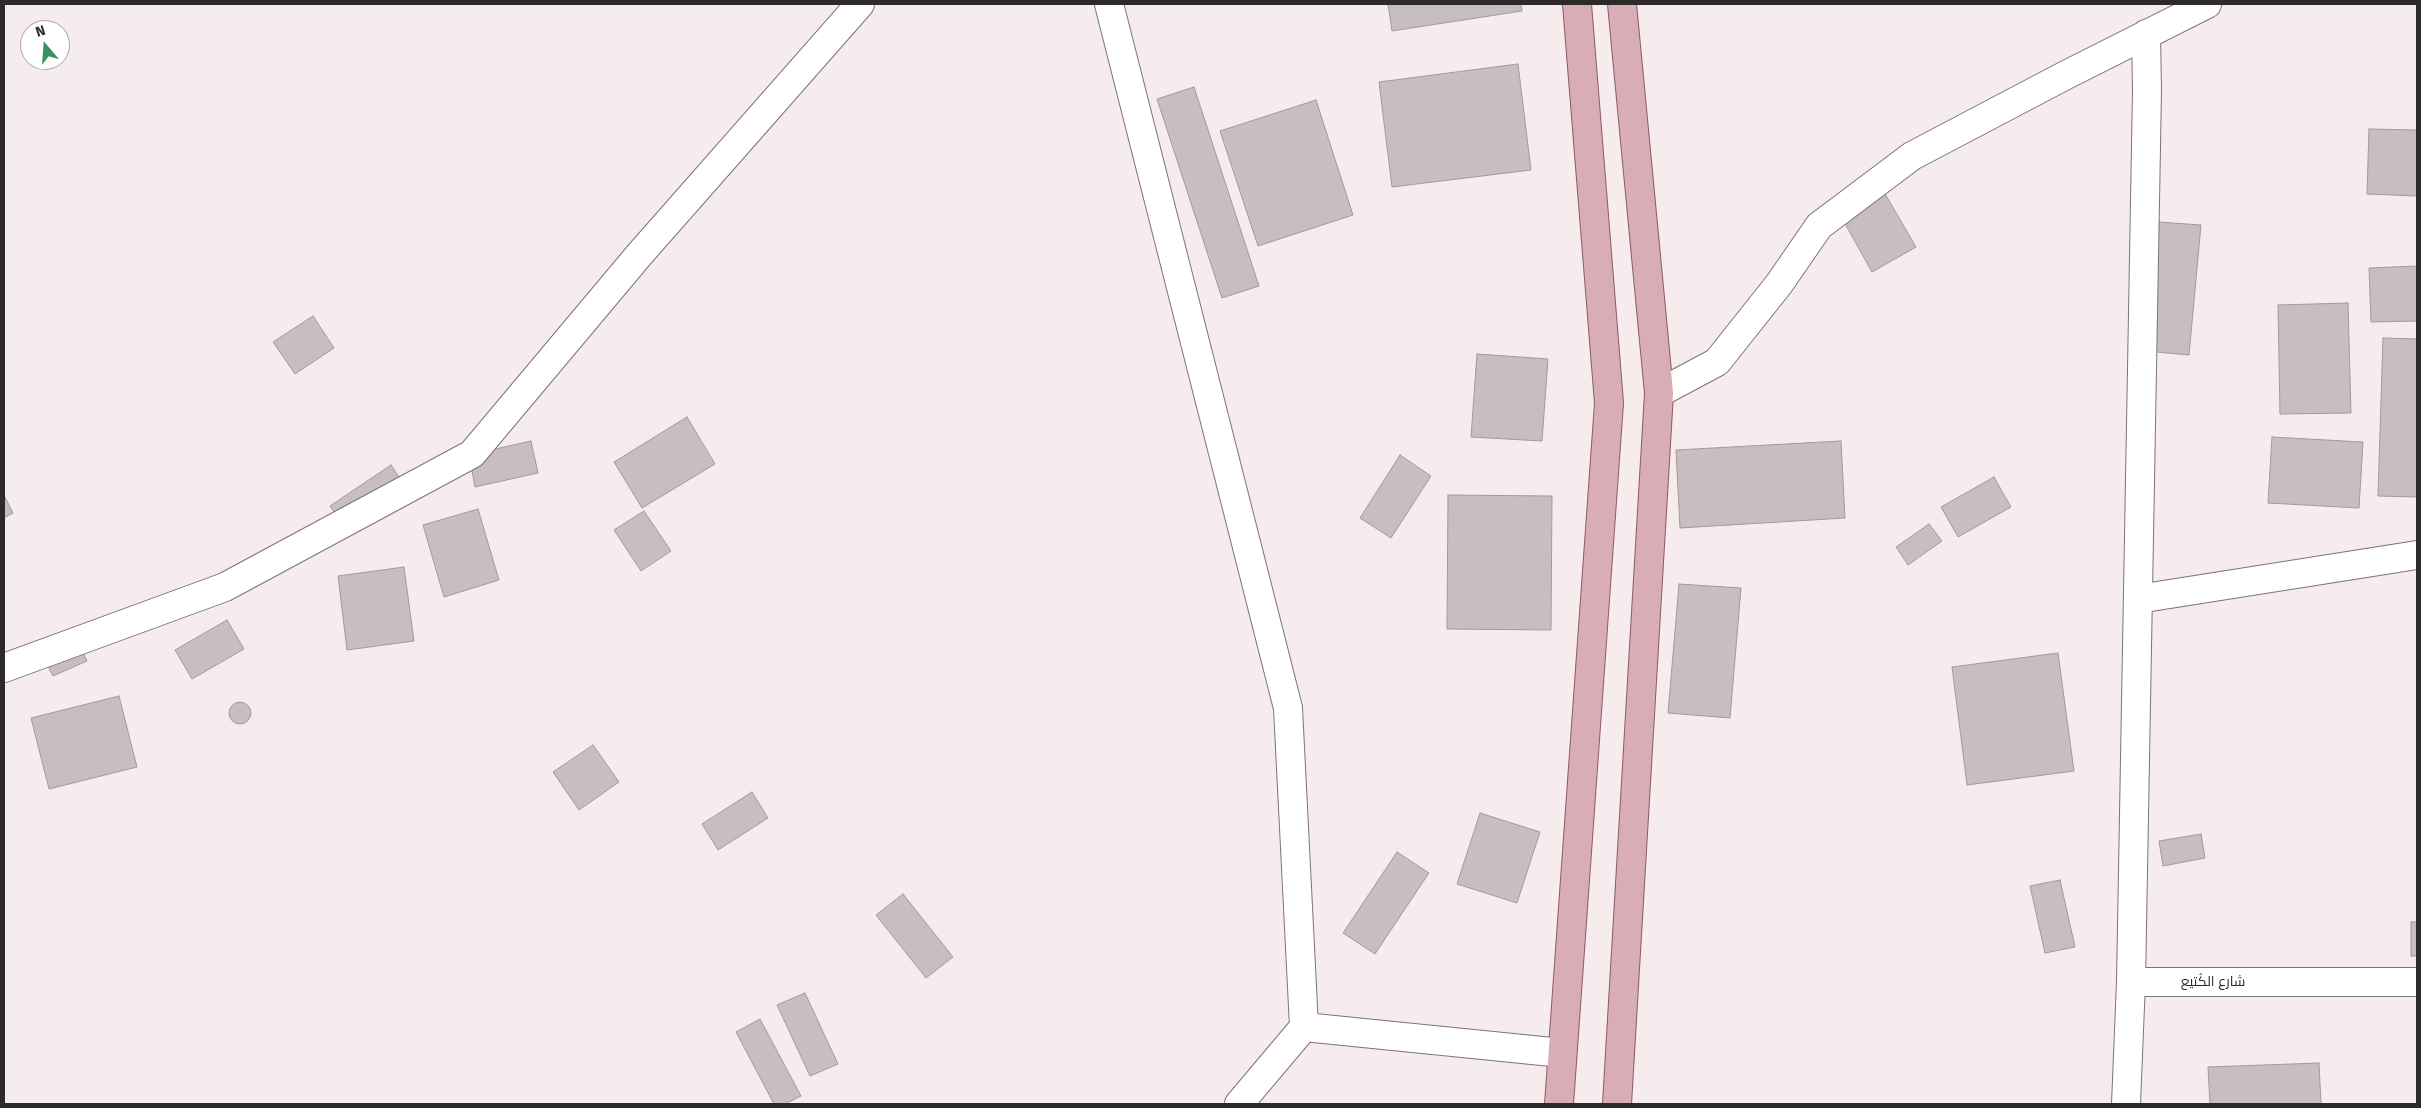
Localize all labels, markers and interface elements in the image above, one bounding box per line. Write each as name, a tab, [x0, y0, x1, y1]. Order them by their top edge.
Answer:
north arrow	[20, 20, 70, 70]
text: N	[33, 22, 48, 41]
street label: شارع الكُتيع	[2181, 974, 2245, 990]

